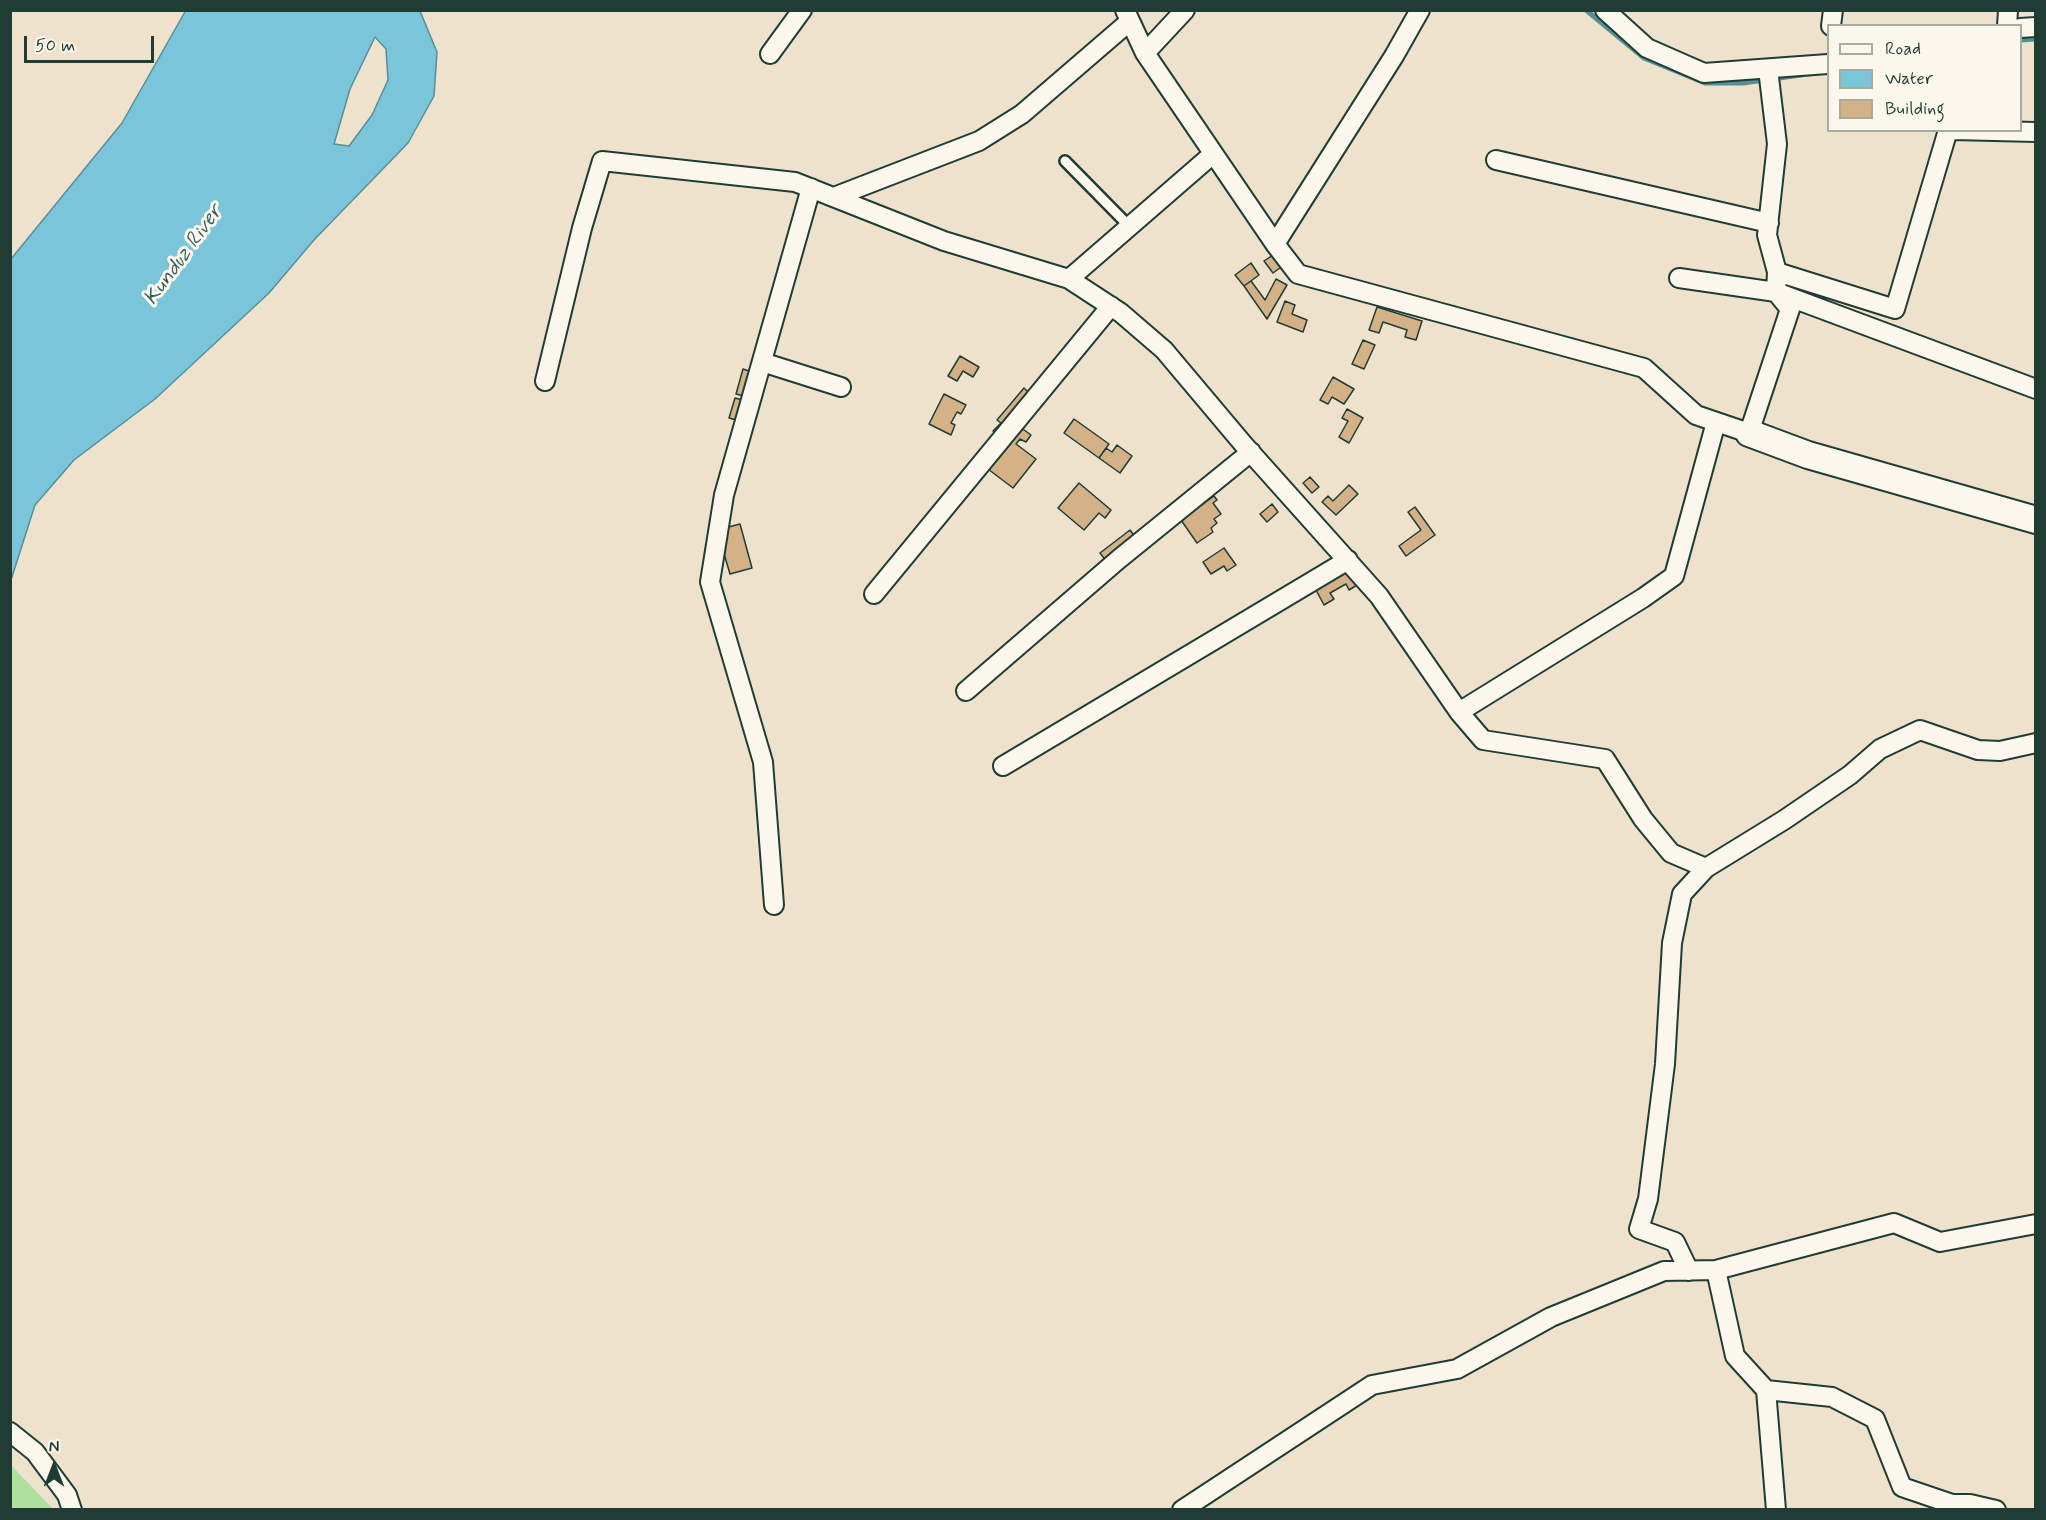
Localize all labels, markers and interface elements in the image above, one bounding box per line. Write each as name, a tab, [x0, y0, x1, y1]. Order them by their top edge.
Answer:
scale bar	[27, 24, 158, 62]
legend	[1827, 24, 2022, 132]
text: 50 m	[35, 34, 75, 58]
text: Road	[1885, 37, 1921, 61]
text: Water	[1885, 67, 1933, 91]
text: Building	[1885, 97, 1945, 121]
water label: Kunduz River	[139, 201, 229, 311]
north arrow	[24, 1436, 84, 1496]
text: N	[49, 1437, 59, 1458]

